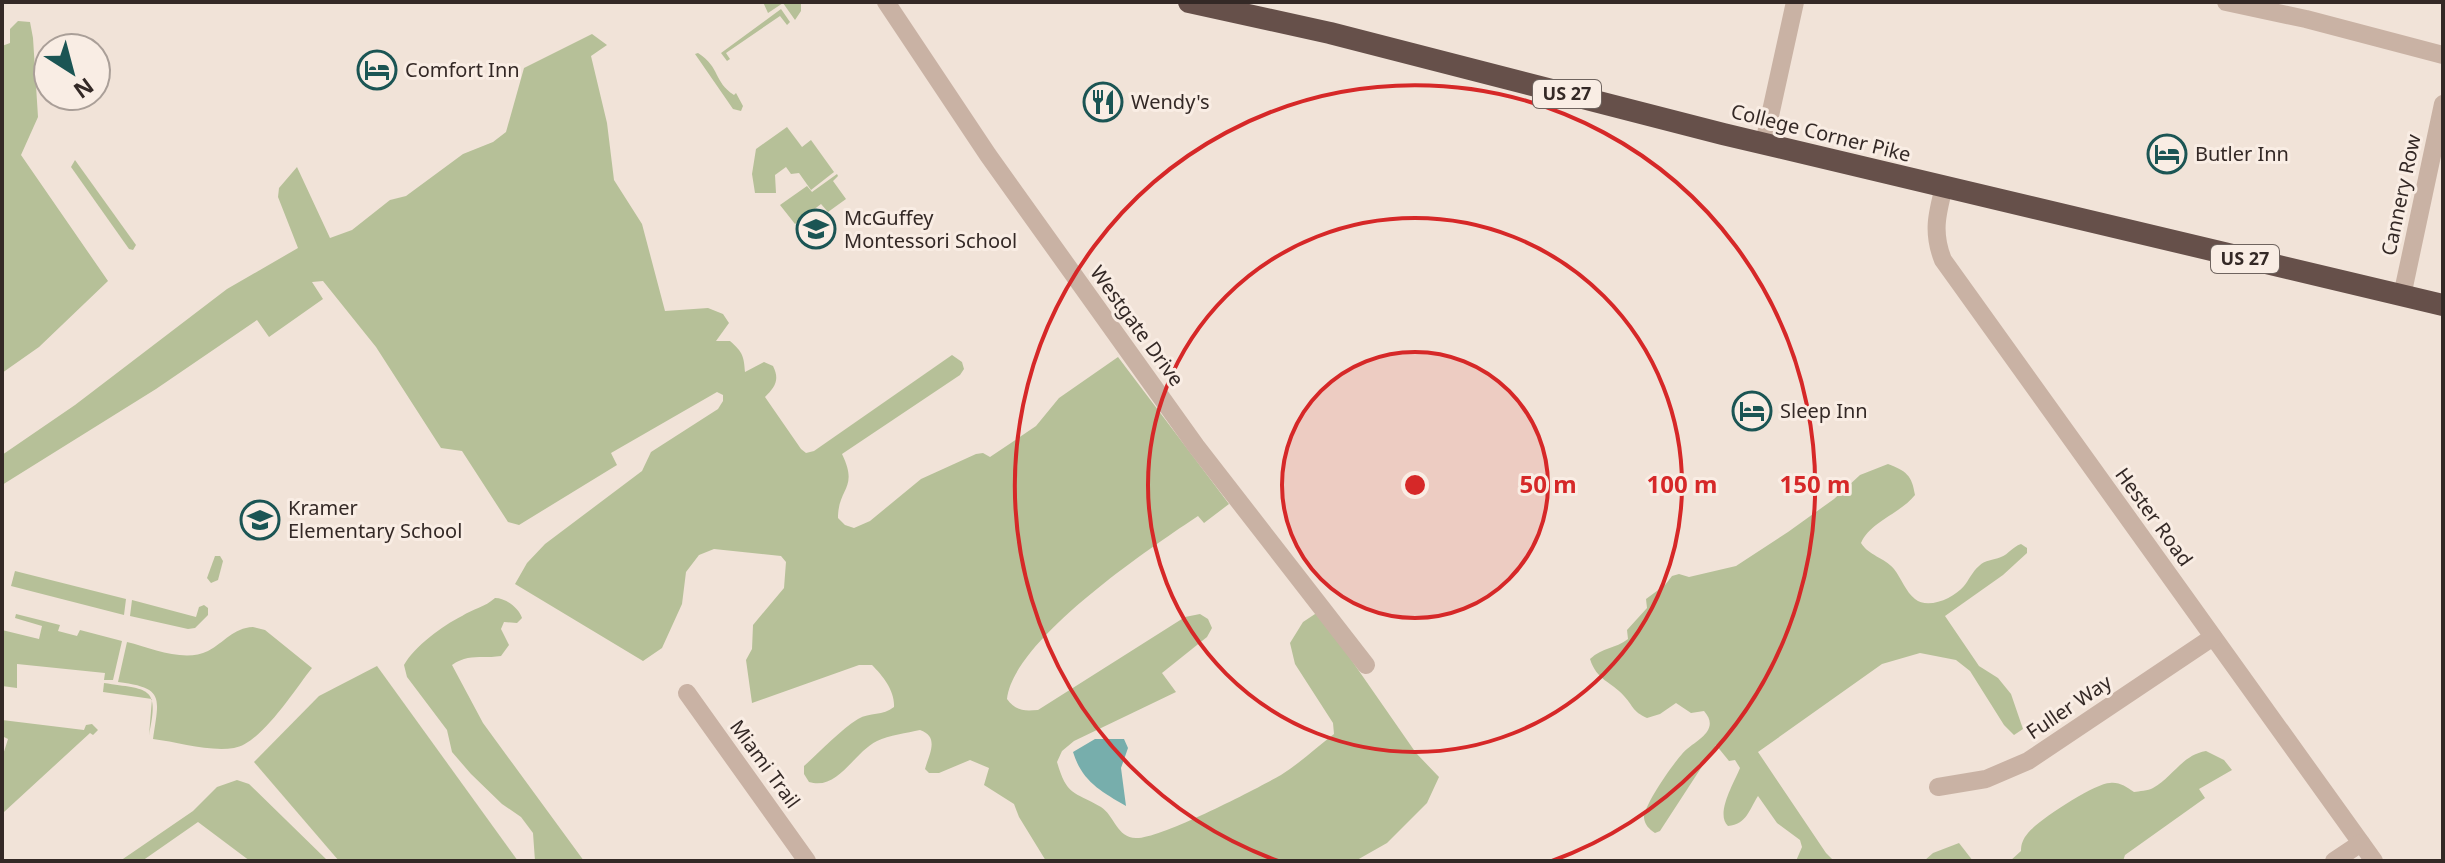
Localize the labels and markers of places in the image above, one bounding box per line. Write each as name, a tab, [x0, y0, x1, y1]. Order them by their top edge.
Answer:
hotel icon: Comfort Inn	[356, 49, 398, 91]
place label: Comfort Inn	[405, 56, 520, 83]
restaurant icon: Wendy's	[1082, 81, 1124, 123]
place label: Wendy's	[1131, 88, 1210, 115]
hotel icon: Butler Inn	[2146, 133, 2188, 175]
place label: Butler Inn	[2195, 140, 2289, 167]
place label: McGuffey Montessori School	[844, 204, 1017, 254]
school or university icon: McGuffey Montessori School	[795, 208, 837, 250]
hotel icon: Sleep Inn	[1731, 390, 1773, 432]
place label: Sleep Inn	[1780, 397, 1868, 424]
centre of rings	[1401, 471, 1429, 499]
place label: Kramer Elementary School	[288, 494, 462, 544]
school or university icon: Kramer Elementary School	[239, 499, 281, 541]

